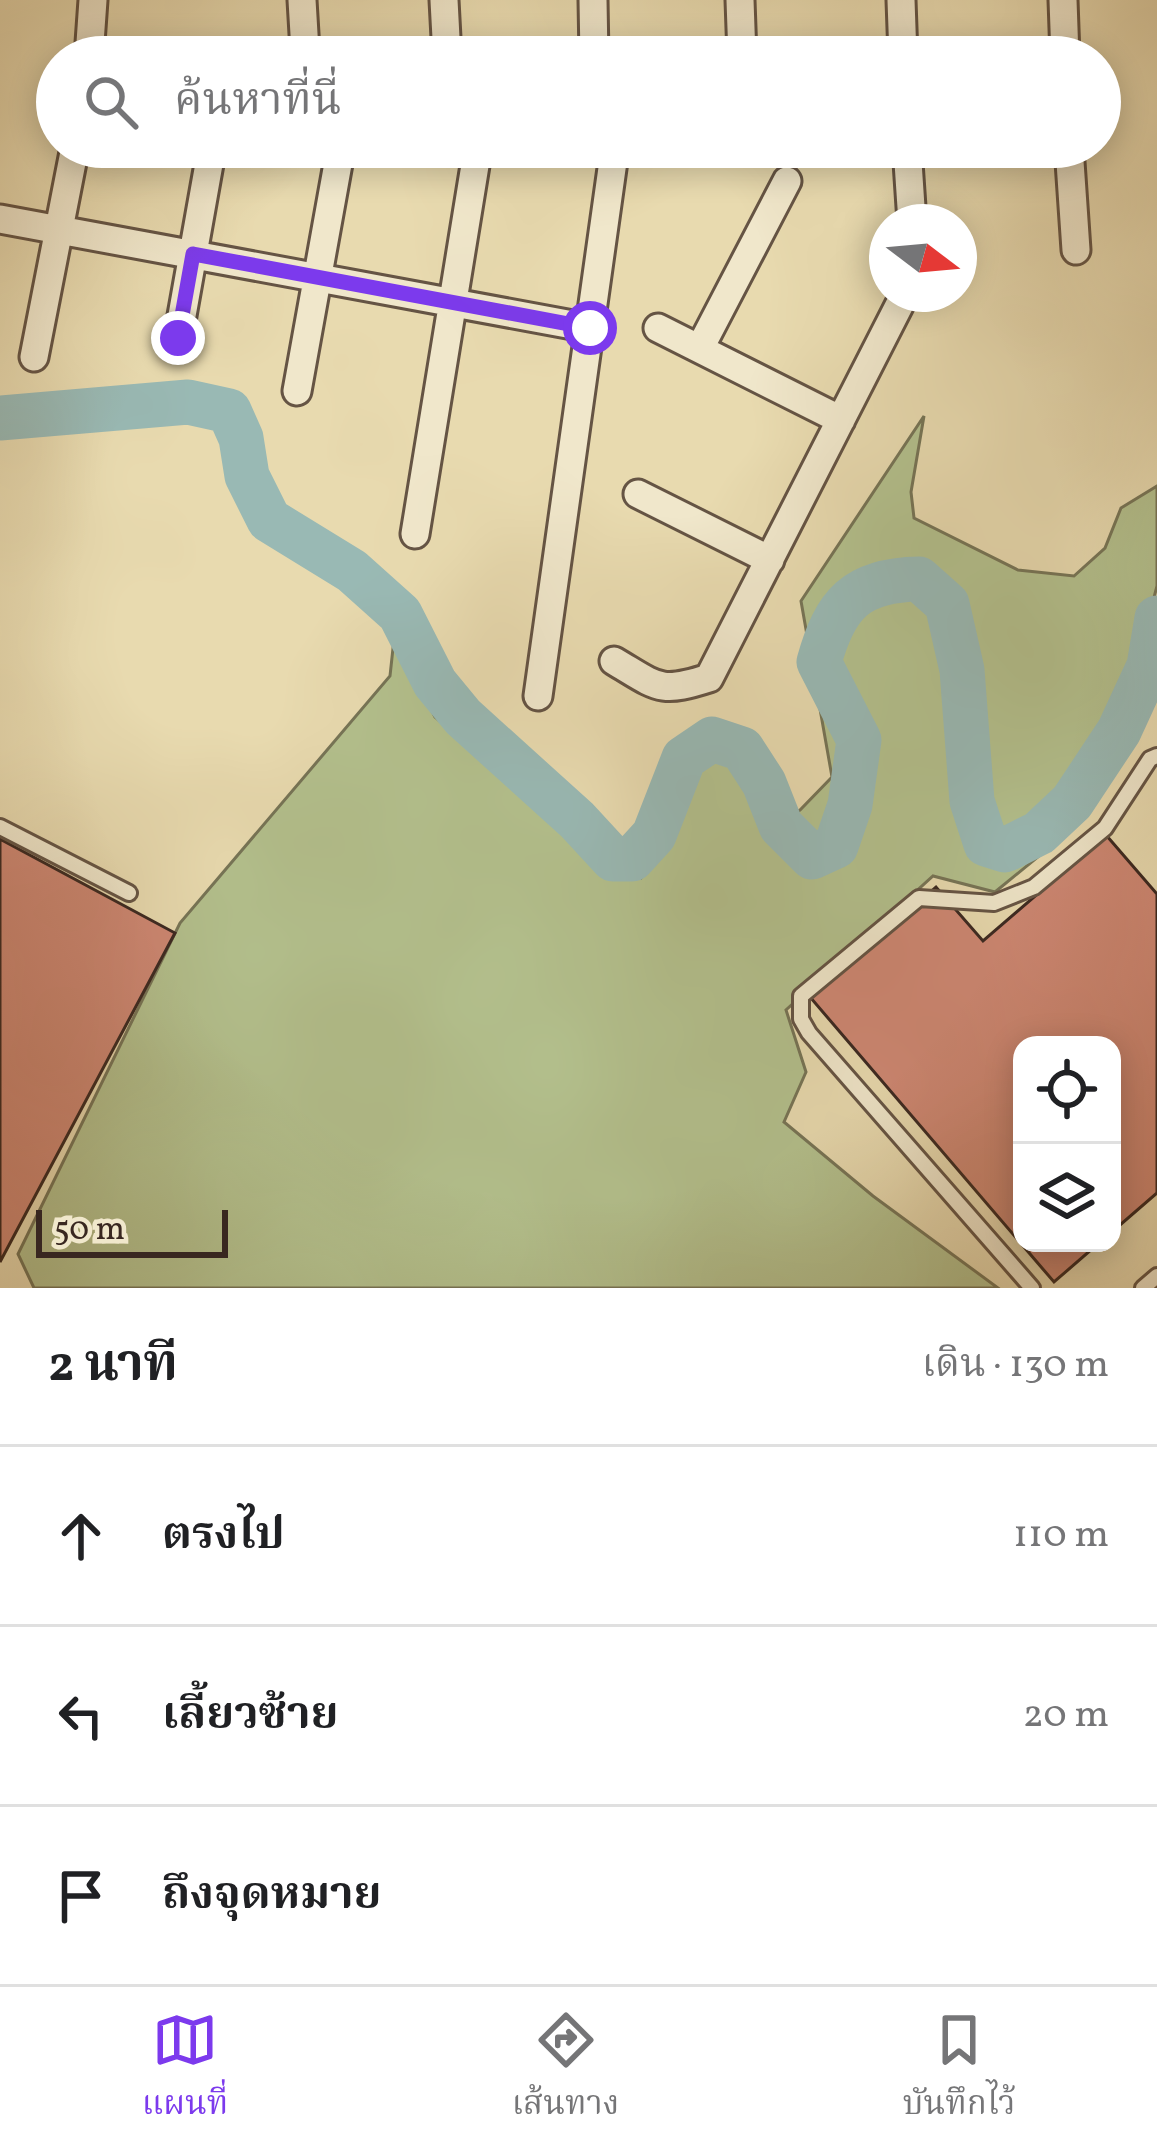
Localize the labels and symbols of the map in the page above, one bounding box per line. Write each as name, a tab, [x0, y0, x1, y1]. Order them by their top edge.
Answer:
north arrow	[869, 204, 977, 312]
route start	[563, 301, 617, 355]
route end	[151, 311, 205, 365]
scale bar	[36, 1204, 228, 1257]

